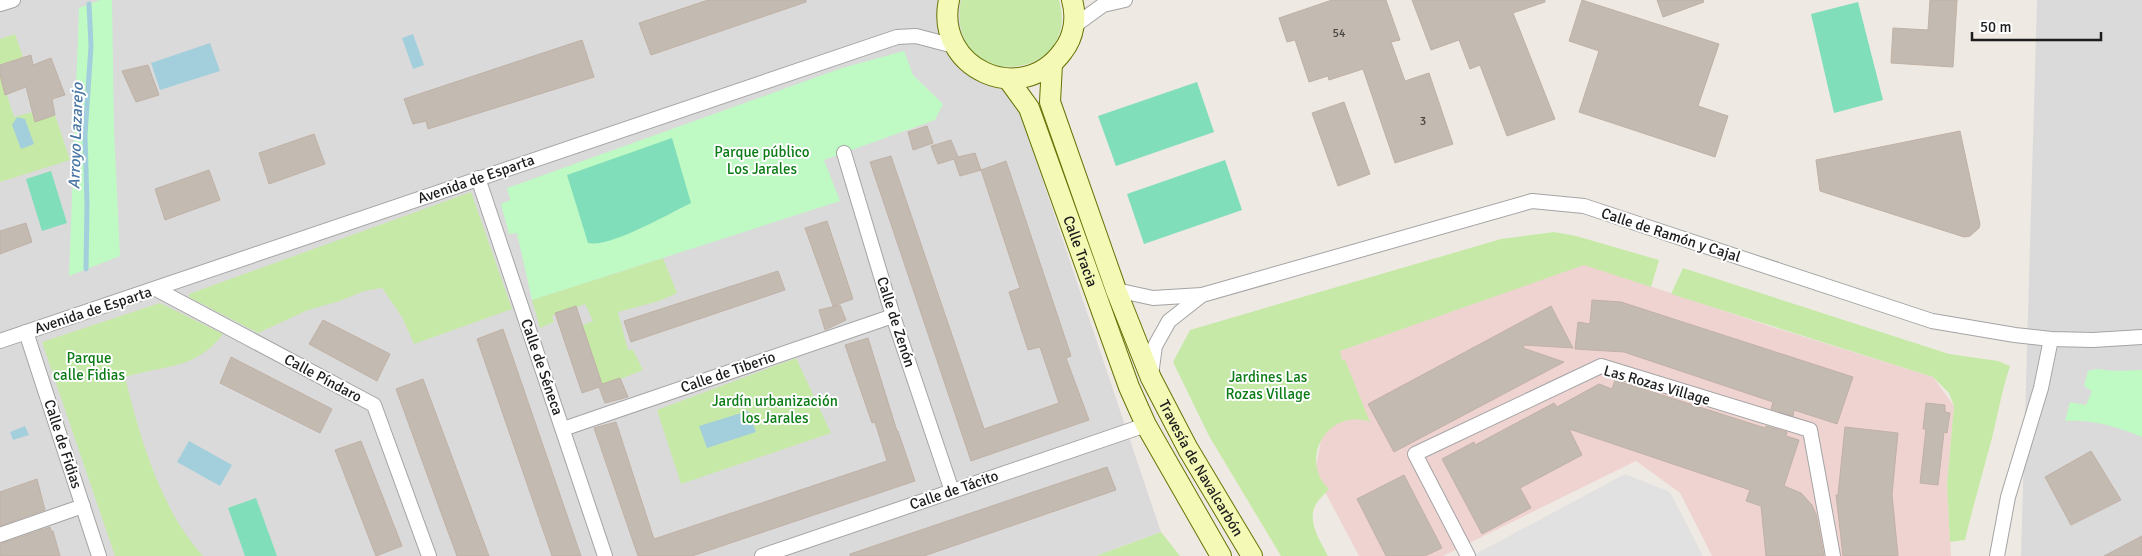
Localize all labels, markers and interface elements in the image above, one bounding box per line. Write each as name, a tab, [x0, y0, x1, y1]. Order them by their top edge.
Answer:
scale bar	[1972, 10, 2101, 42]
text: 50 m	[1980, 18, 2011, 36]
house number: 54	[1333, 26, 1346, 41]
water label: Arroyo Lazarejo	[64, 82, 88, 190]
house number: 3	[1420, 114, 1426, 129]
park label: Parque público Los Jarales	[714, 143, 810, 178]
street label: Avenida de Esparta	[415, 151, 537, 207]
street label: Calle de Ramón y Cajal	[1599, 204, 1743, 266]
street label: Calle Tracia	[1059, 213, 1101, 289]
street label: Calle de Zenón	[873, 274, 919, 370]
street label: Avenida de Esparta	[32, 283, 154, 337]
street label: Calle de Séneca	[517, 316, 567, 418]
street label: Calle de Tiberio	[678, 347, 778, 397]
park label: Parque calle Fidias	[53, 349, 125, 384]
street label: Calle Píndaro	[281, 350, 365, 406]
street label: Las Rozas Village	[1602, 361, 1712, 409]
park label: Jardines Las Rozas Village	[1226, 368, 1310, 403]
park label: Jardín urbanización los Jarales	[712, 392, 838, 427]
street label: Calle de Fidias	[40, 397, 86, 491]
street label: Travesía de Navalcarbón	[1155, 397, 1247, 540]
street label: Calle de Tácito	[907, 466, 1001, 514]

